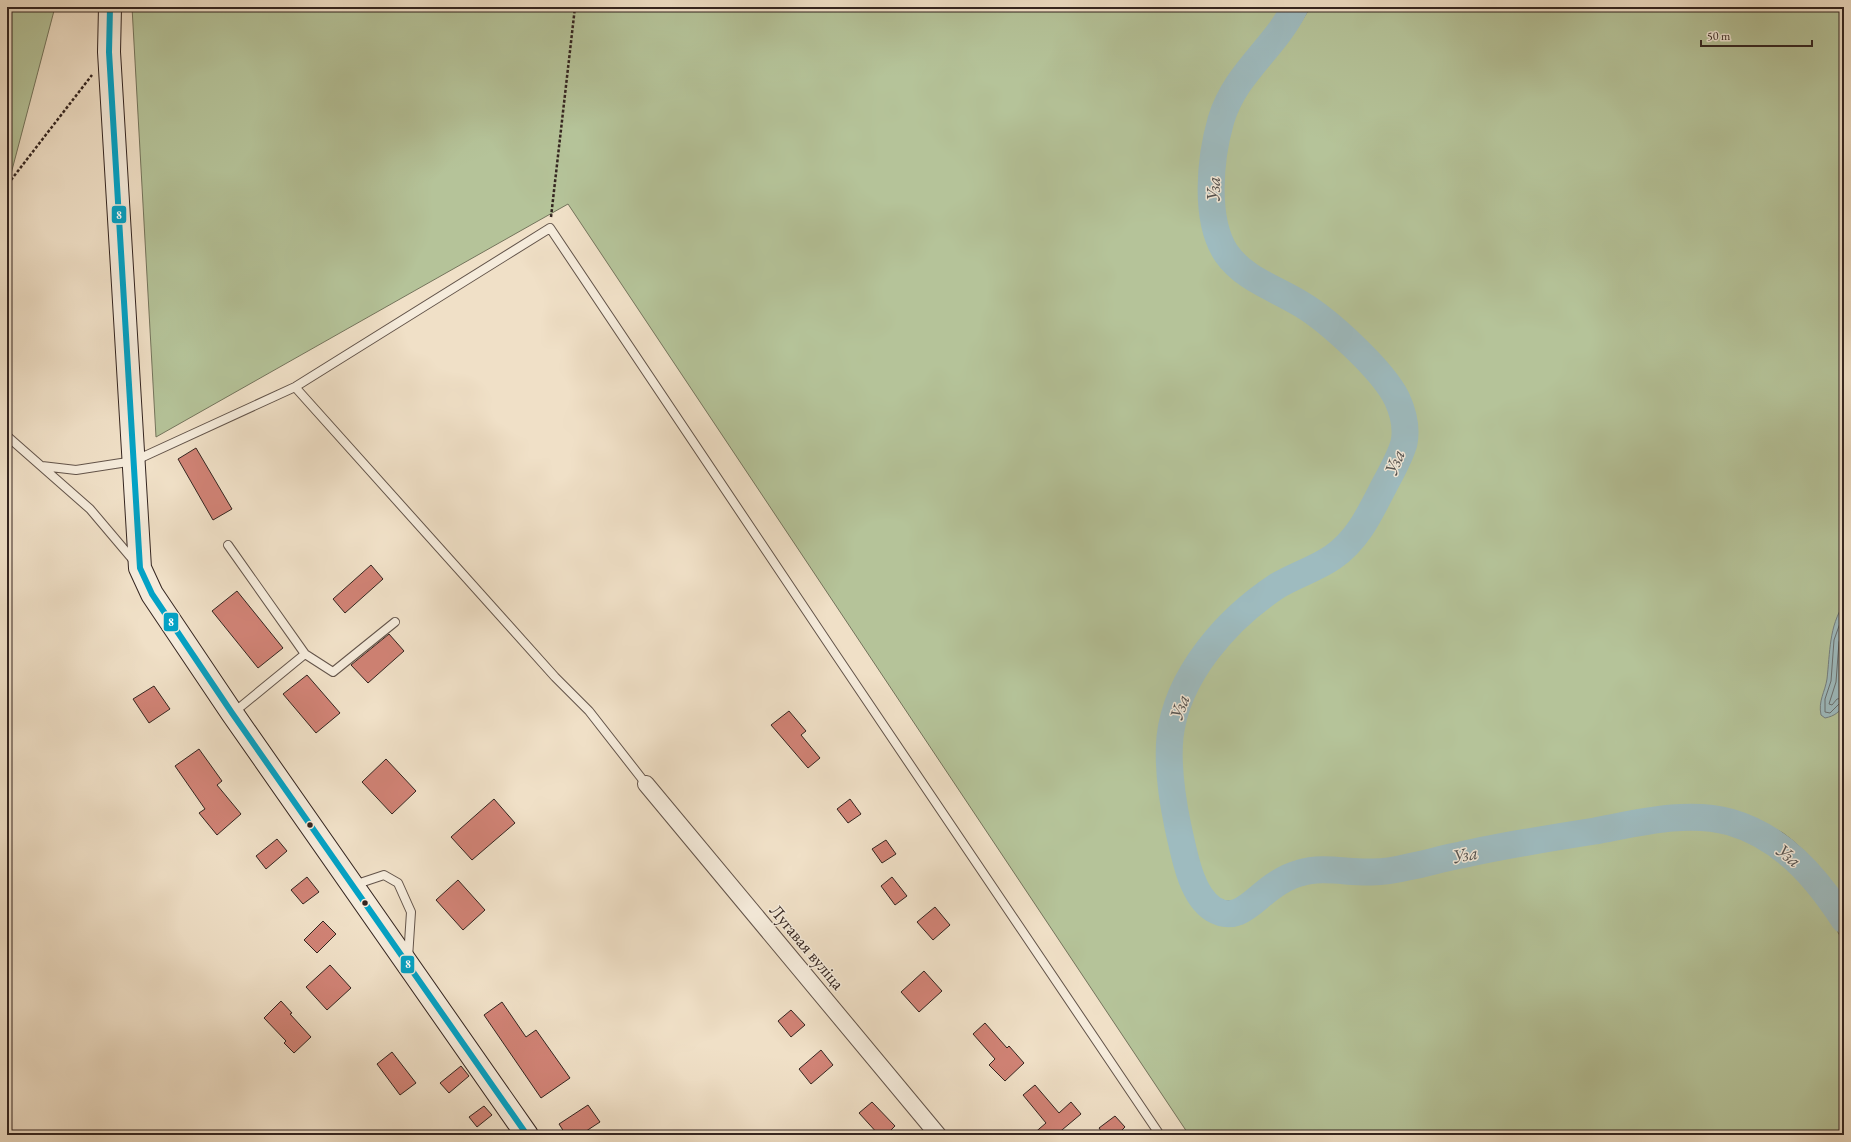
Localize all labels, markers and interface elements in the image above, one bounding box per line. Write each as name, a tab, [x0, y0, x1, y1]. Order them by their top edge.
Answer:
scale bar	[1701, 22, 1812, 48]
text: 50 m	[1707, 28, 1731, 44]
water label: Уза	[1201, 176, 1226, 202]
line badge: 8	[111, 205, 127, 224]
text: 8	[116, 208, 122, 222]
water label: Уза	[1378, 446, 1411, 479]
line badge: 8	[163, 612, 179, 632]
text: 8	[168, 615, 174, 629]
water label: Уза	[1163, 691, 1196, 723]
unlabelled marker	[305, 820, 315, 830]
water label: Уза	[1771, 838, 1806, 873]
water label: Уза	[1450, 840, 1480, 869]
unlabelled marker	[360, 898, 370, 908]
street label: Лугавая вуліца	[765, 899, 850, 995]
line badge: 8	[400, 955, 415, 974]
text: 8	[405, 957, 411, 971]

